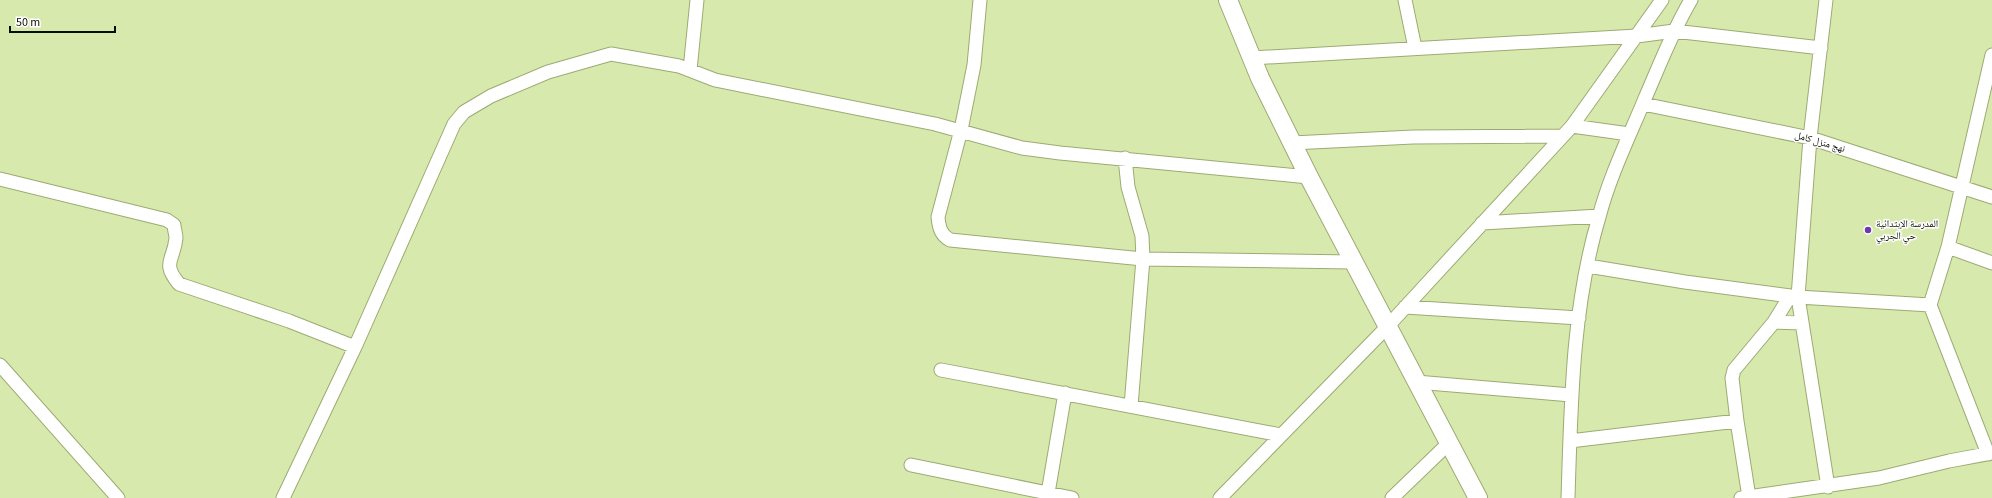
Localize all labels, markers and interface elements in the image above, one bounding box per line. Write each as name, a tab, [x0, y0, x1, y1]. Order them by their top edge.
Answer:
scale bar	[10, 8, 115, 34]
text: 50 m	[16, 14, 40, 31]
street label: نهج منزل كامل	[1793, 128, 1847, 156]
place label: المدرسة الإبتدائية حي الجربي	[1876, 217, 1938, 244]
marker: المدرسة الإبتدائية حي الجربي	[1863, 225, 1873, 235]

